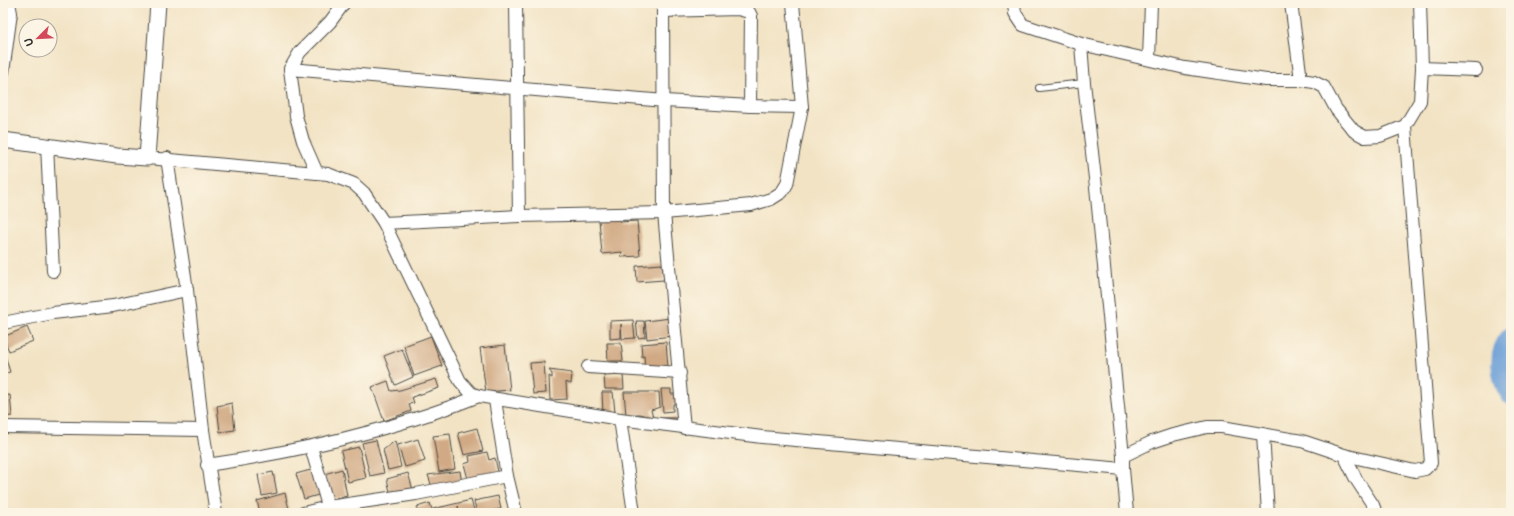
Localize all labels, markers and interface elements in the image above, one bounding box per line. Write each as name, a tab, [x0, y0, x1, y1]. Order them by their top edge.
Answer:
north arrow	[18, 18, 58, 58]
text: U	[22, 35, 37, 48]

